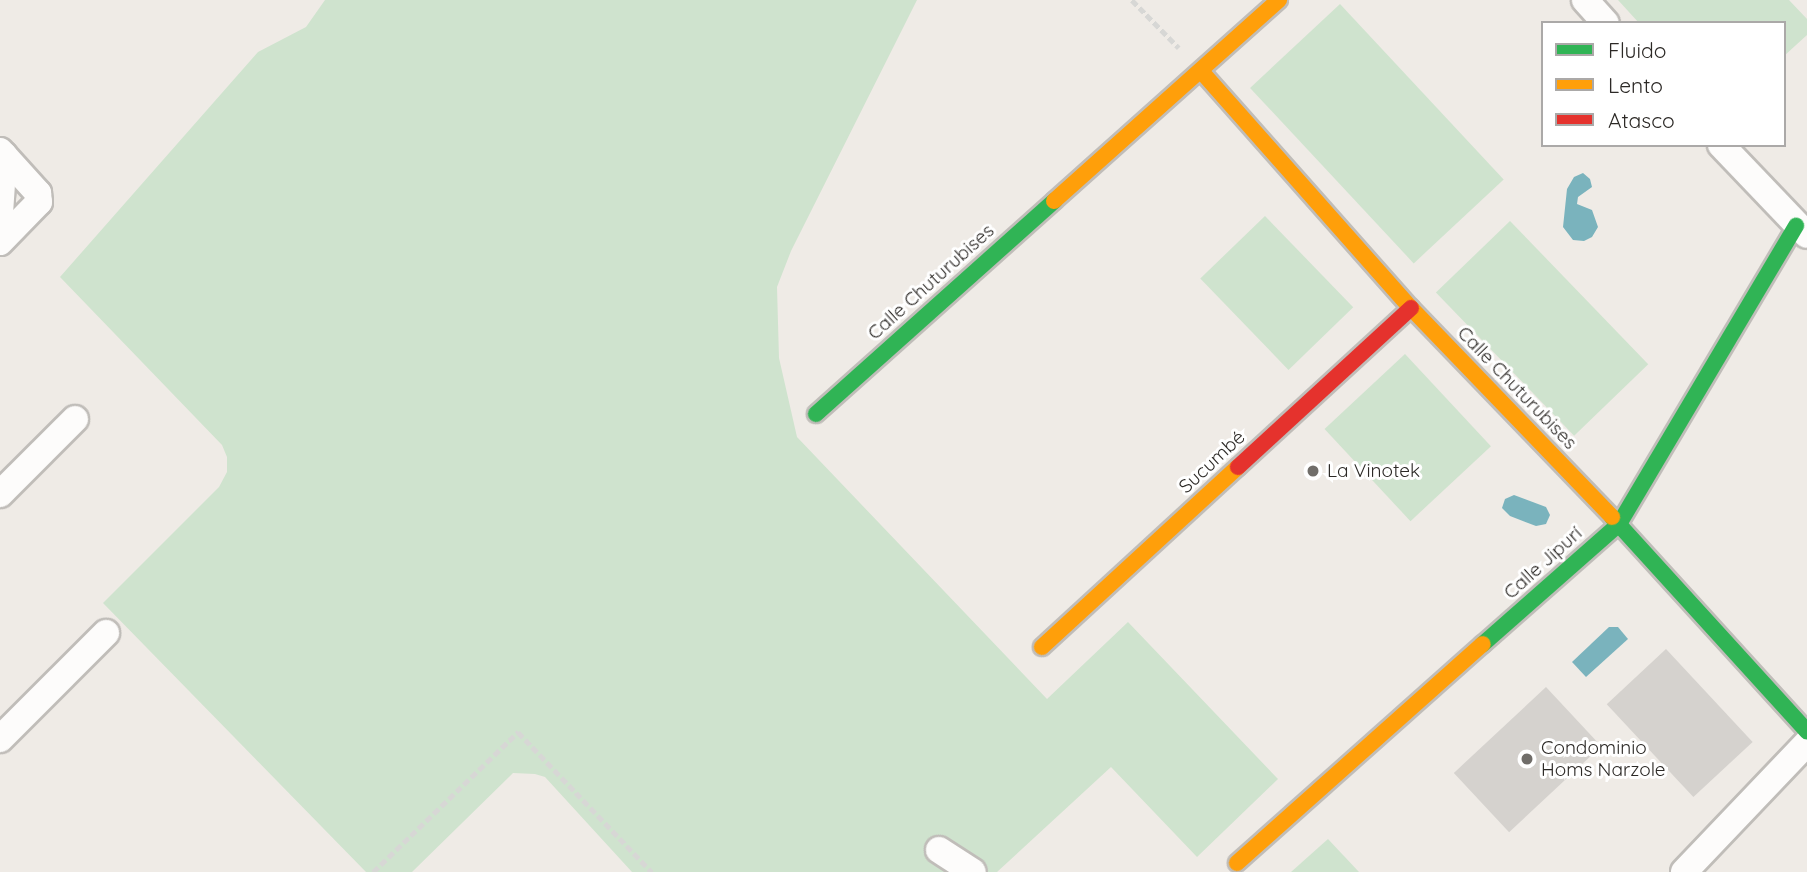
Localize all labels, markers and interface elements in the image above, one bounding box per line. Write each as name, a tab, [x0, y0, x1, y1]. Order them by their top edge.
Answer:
legend	[1541, 21, 1786, 147]
text: Fluido	[1608, 37, 1666, 63]
text: Lento	[1608, 72, 1663, 98]
text: Atasco	[1608, 107, 1675, 133]
street label: Calle Chuturubises	[863, 219, 999, 345]
street label: Calle Chuturubises	[1453, 322, 1581, 454]
street label: Sucumbé	[1174, 426, 1250, 498]
place label: La Vinotek	[1327, 460, 1420, 482]
marker: La Vinotek	[1305, 463, 1321, 479]
street label: Calle Jipurí	[1499, 522, 1587, 604]
place label: Condominio Homs Narzole	[1541, 737, 1666, 781]
marker: Condominio Homs Narzole	[1519, 751, 1535, 767]

